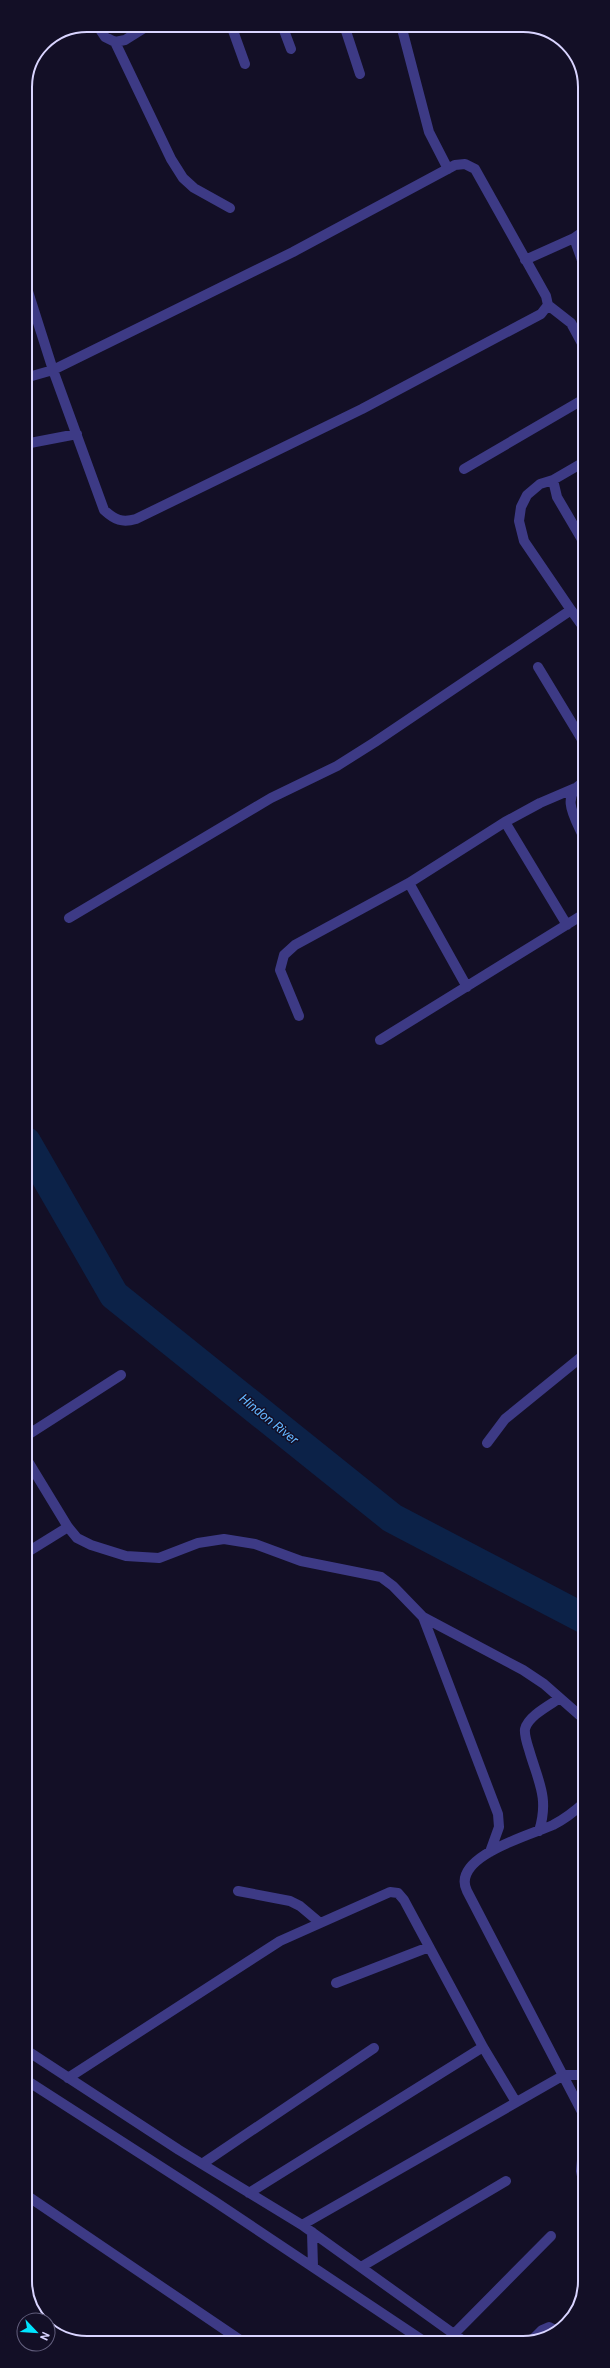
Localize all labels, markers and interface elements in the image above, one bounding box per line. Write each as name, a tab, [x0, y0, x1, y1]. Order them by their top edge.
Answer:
water label: Hindon River	[237, 1391, 302, 1448]
north arrow	[16, 2312, 56, 2352]
text: N	[37, 2330, 52, 2342]

